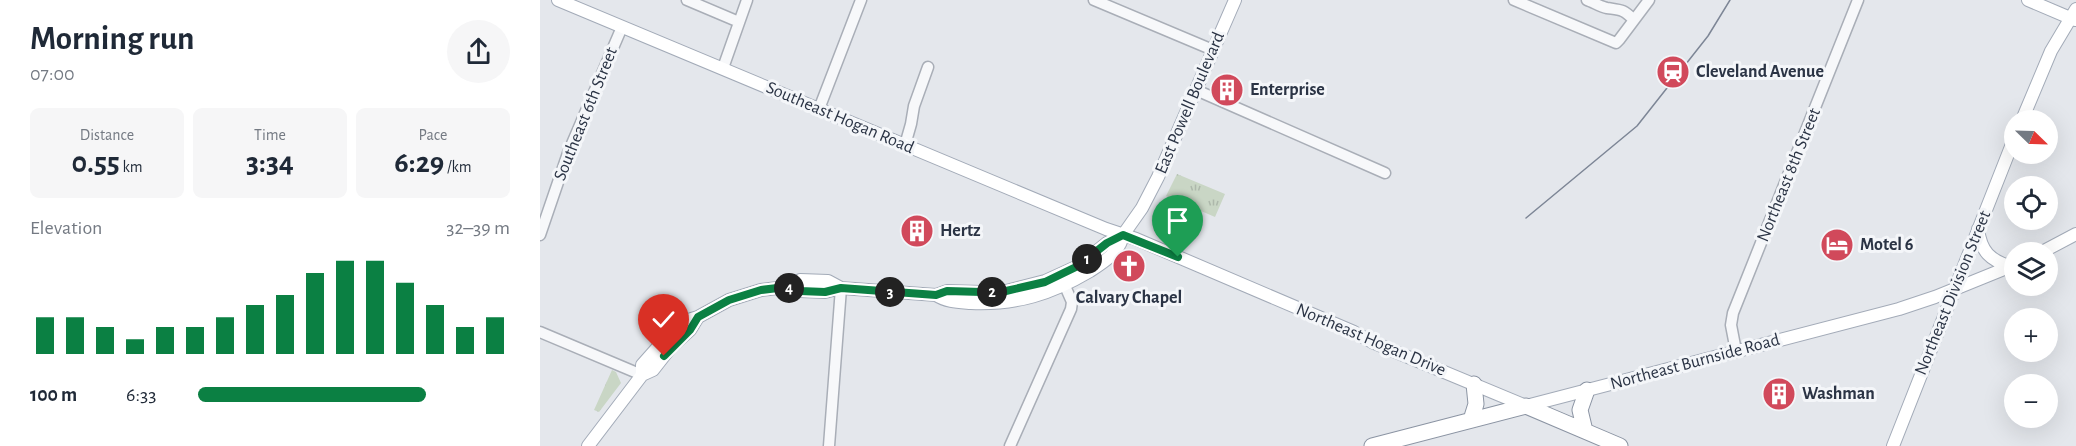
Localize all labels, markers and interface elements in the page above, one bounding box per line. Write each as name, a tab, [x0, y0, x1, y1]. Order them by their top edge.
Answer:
button: share	[447, 20, 510, 83]
text: Morning run	[30, 23, 194, 56]
street label: East Powell Boulevard	[1152, 29, 1228, 177]
street label: Southeast 6th Street	[551, 44, 621, 183]
station icon: Cleveland Avenue	[1655, 54, 1691, 90]
place label: Cleveland Avenue	[1696, 63, 1824, 81]
text: 07:00	[30, 64, 75, 84]
building icon: Enterprise	[1209, 72, 1245, 108]
street label: Southeast Hogan Road	[763, 79, 917, 157]
place label: Enterprise	[1250, 81, 1325, 99]
street label: Northeast 8th Street	[1754, 105, 1824, 244]
north arrow	[2004, 110, 2058, 164]
map controls	[2004, 110, 2058, 428]
text: Distance	[80, 127, 134, 143]
text: Time	[254, 127, 286, 143]
text: Pace	[419, 127, 447, 143]
text: 0.55	[71, 148, 120, 178]
text: 3:34	[246, 148, 294, 178]
text: 6:29	[394, 148, 444, 178]
text: km	[120, 159, 143, 175]
text: /km	[444, 159, 472, 175]
button: locate	[2004, 176, 2058, 230]
pin	[1152, 195, 1203, 257]
icon: arrive	[1161, 204, 1194, 237]
street label: Northeast Division Street	[1912, 208, 1994, 378]
building icon: Hertz	[899, 213, 935, 249]
text: Elevation	[30, 218, 102, 238]
text: 32–39 m	[446, 218, 510, 238]
place label: Hertz	[940, 222, 981, 240]
hotel icon: Motel 6	[1819, 227, 1855, 263]
place label: Motel 6	[1860, 236, 1914, 254]
button: layers	[2004, 242, 2058, 296]
pin: 1	[1072, 244, 1102, 274]
church icon: Calvary Chapel	[1111, 248, 1147, 284]
text: 1	[1084, 251, 1090, 267]
pin: 4	[774, 273, 804, 303]
pin: 3	[875, 277, 905, 307]
pin: 2	[977, 277, 1007, 307]
text: 4	[785, 280, 793, 296]
text: 3	[887, 284, 893, 300]
text: 2	[988, 284, 996, 300]
place label: Calvary Chapel	[1076, 289, 1182, 307]
pin	[638, 294, 689, 356]
street label: Northeast Hogan Drive	[1294, 300, 1448, 380]
icon: check	[647, 303, 680, 336]
button: +	[2004, 308, 2058, 362]
street label: Northeast Burnside Road	[1608, 331, 1782, 393]
button: −	[2004, 374, 2058, 428]
building icon: Washman	[1761, 376, 1797, 412]
text: 100 m	[30, 385, 77, 405]
text: 6:33	[126, 385, 156, 405]
place label: Washman	[1802, 385, 1875, 403]

